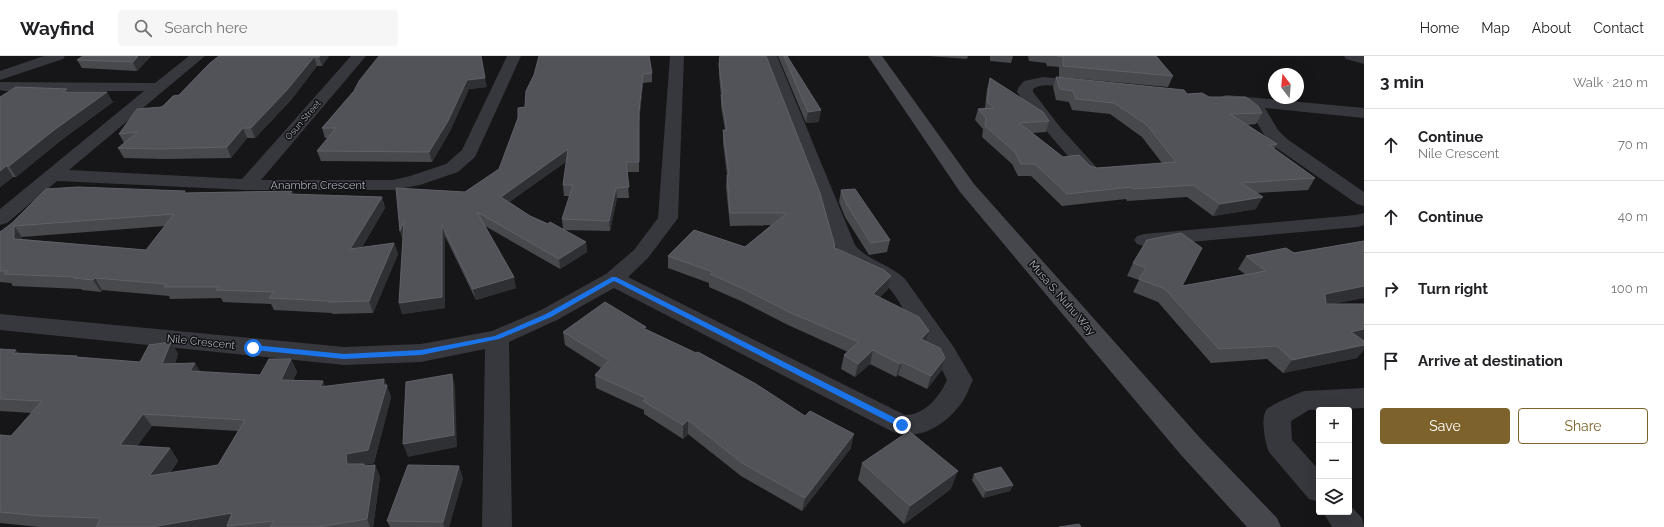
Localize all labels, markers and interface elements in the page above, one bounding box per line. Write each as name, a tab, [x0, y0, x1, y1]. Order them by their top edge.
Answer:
search box	[118, 10, 398, 46]
text: Wayfind	[20, 17, 94, 39]
icon: search	[132, 17, 154, 39]
text: Search here	[164, 19, 248, 37]
text: Home	[1420, 20, 1459, 36]
text: Map	[1481, 20, 1510, 36]
text: About	[1532, 20, 1571, 36]
text: Contact	[1593, 20, 1644, 36]
north arrow	[1268, 68, 1304, 104]
text: 3 min	[1380, 72, 1424, 92]
text: Walk · 210 m	[1573, 75, 1648, 90]
street label: Osun Street	[283, 98, 323, 142]
text: Continue	[1418, 128, 1483, 146]
icon: ahead	[1380, 134, 1402, 156]
text: 70 m	[1618, 137, 1648, 152]
text: Nile Crescent	[1418, 146, 1499, 161]
street label: Anambra Crescent	[271, 179, 366, 192]
icon: ahead	[1380, 206, 1402, 228]
text: Continue	[1418, 208, 1483, 226]
text: 40 m	[1618, 209, 1648, 224]
street label: Musa S. Nuhu Way	[1026, 258, 1098, 338]
icon: right	[1380, 278, 1402, 300]
text: Turn right	[1418, 280, 1488, 298]
text: 100 m	[1611, 281, 1648, 296]
street label: Nile Crescent	[166, 332, 236, 352]
route start	[244, 339, 262, 357]
icon: arrive	[1380, 350, 1402, 372]
text: Arrive at destination	[1418, 352, 1563, 370]
map controls	[1316, 407, 1352, 515]
button: +	[1316, 407, 1352, 443]
button: Save	[1380, 408, 1510, 444]
button: Share	[1518, 408, 1648, 444]
route end	[893, 416, 911, 434]
button: −	[1316, 443, 1352, 479]
button: layers	[1316, 479, 1352, 515]

